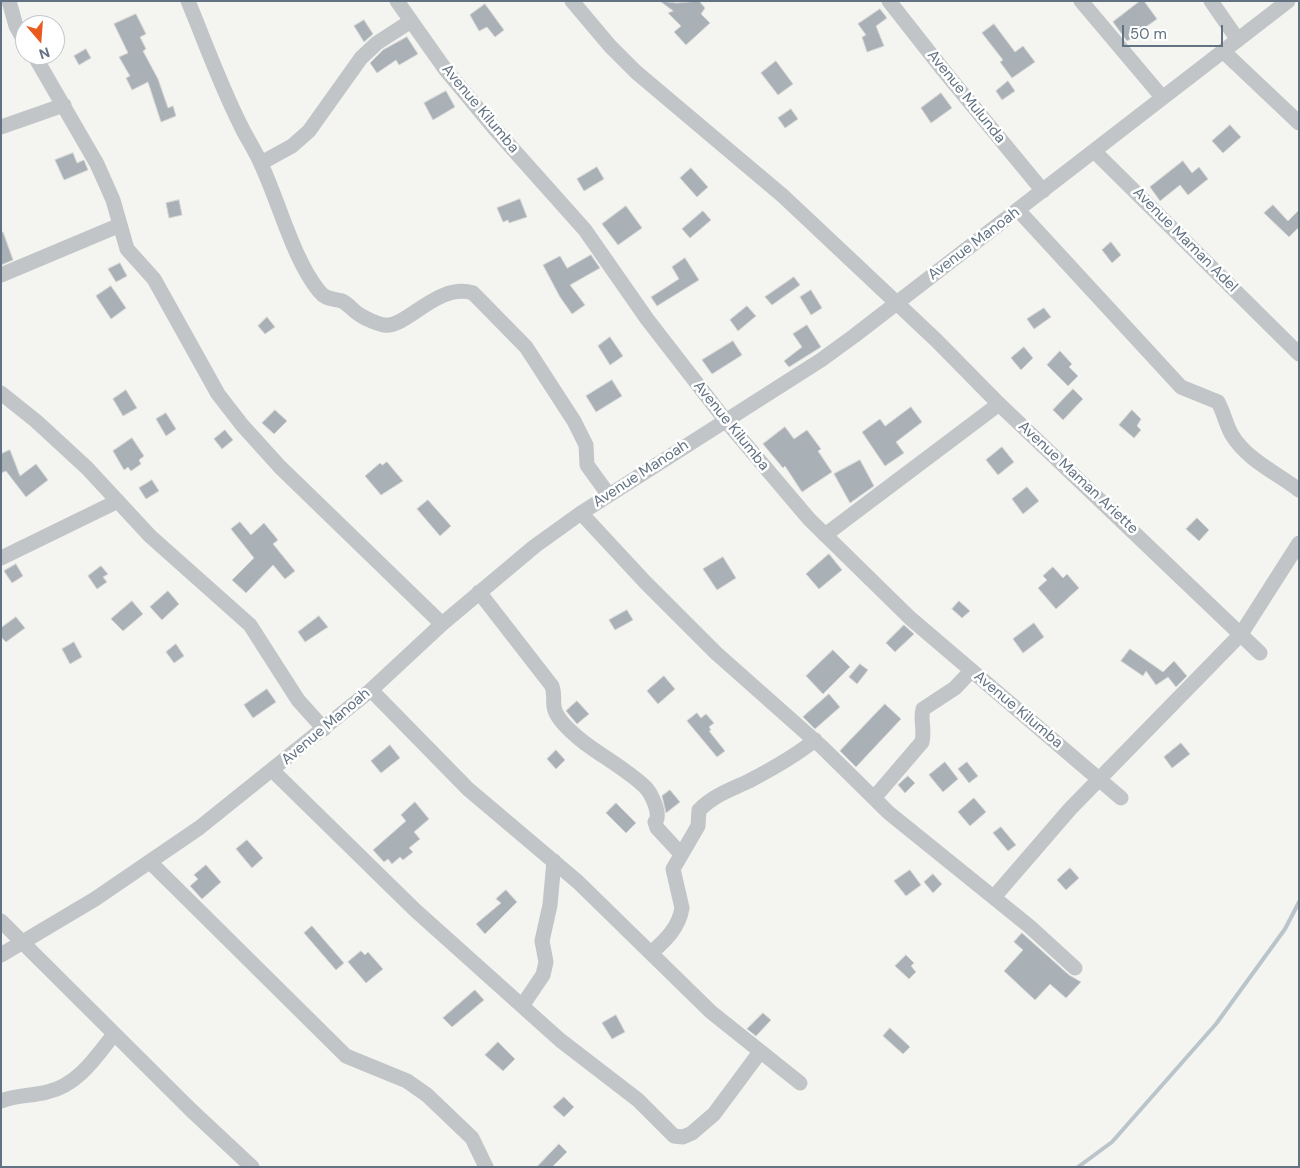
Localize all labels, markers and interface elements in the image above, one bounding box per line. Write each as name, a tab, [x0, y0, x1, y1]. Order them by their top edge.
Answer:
north arrow	[15, 15, 65, 65]
scale bar	[1125, 15, 1226, 47]
text: 50 m	[1130, 24, 1167, 44]
text: N	[37, 43, 52, 63]
street label: Avenue Mulunda	[923, 47, 1009, 147]
street label: Avenue Kilumba	[438, 61, 522, 157]
street label: Avenue Maman Adel	[1129, 184, 1241, 296]
street label: Avenue Manoah	[925, 204, 1023, 284]
street label: Avenue Kilumba	[689, 378, 773, 474]
street label: Avenue Maman Ariette	[1014, 418, 1142, 538]
street label: Avenue Manoah	[590, 436, 692, 512]
street label: Avenue Kilumba	[970, 668, 1066, 752]
street label: Avenue Manoah	[278, 685, 374, 769]

